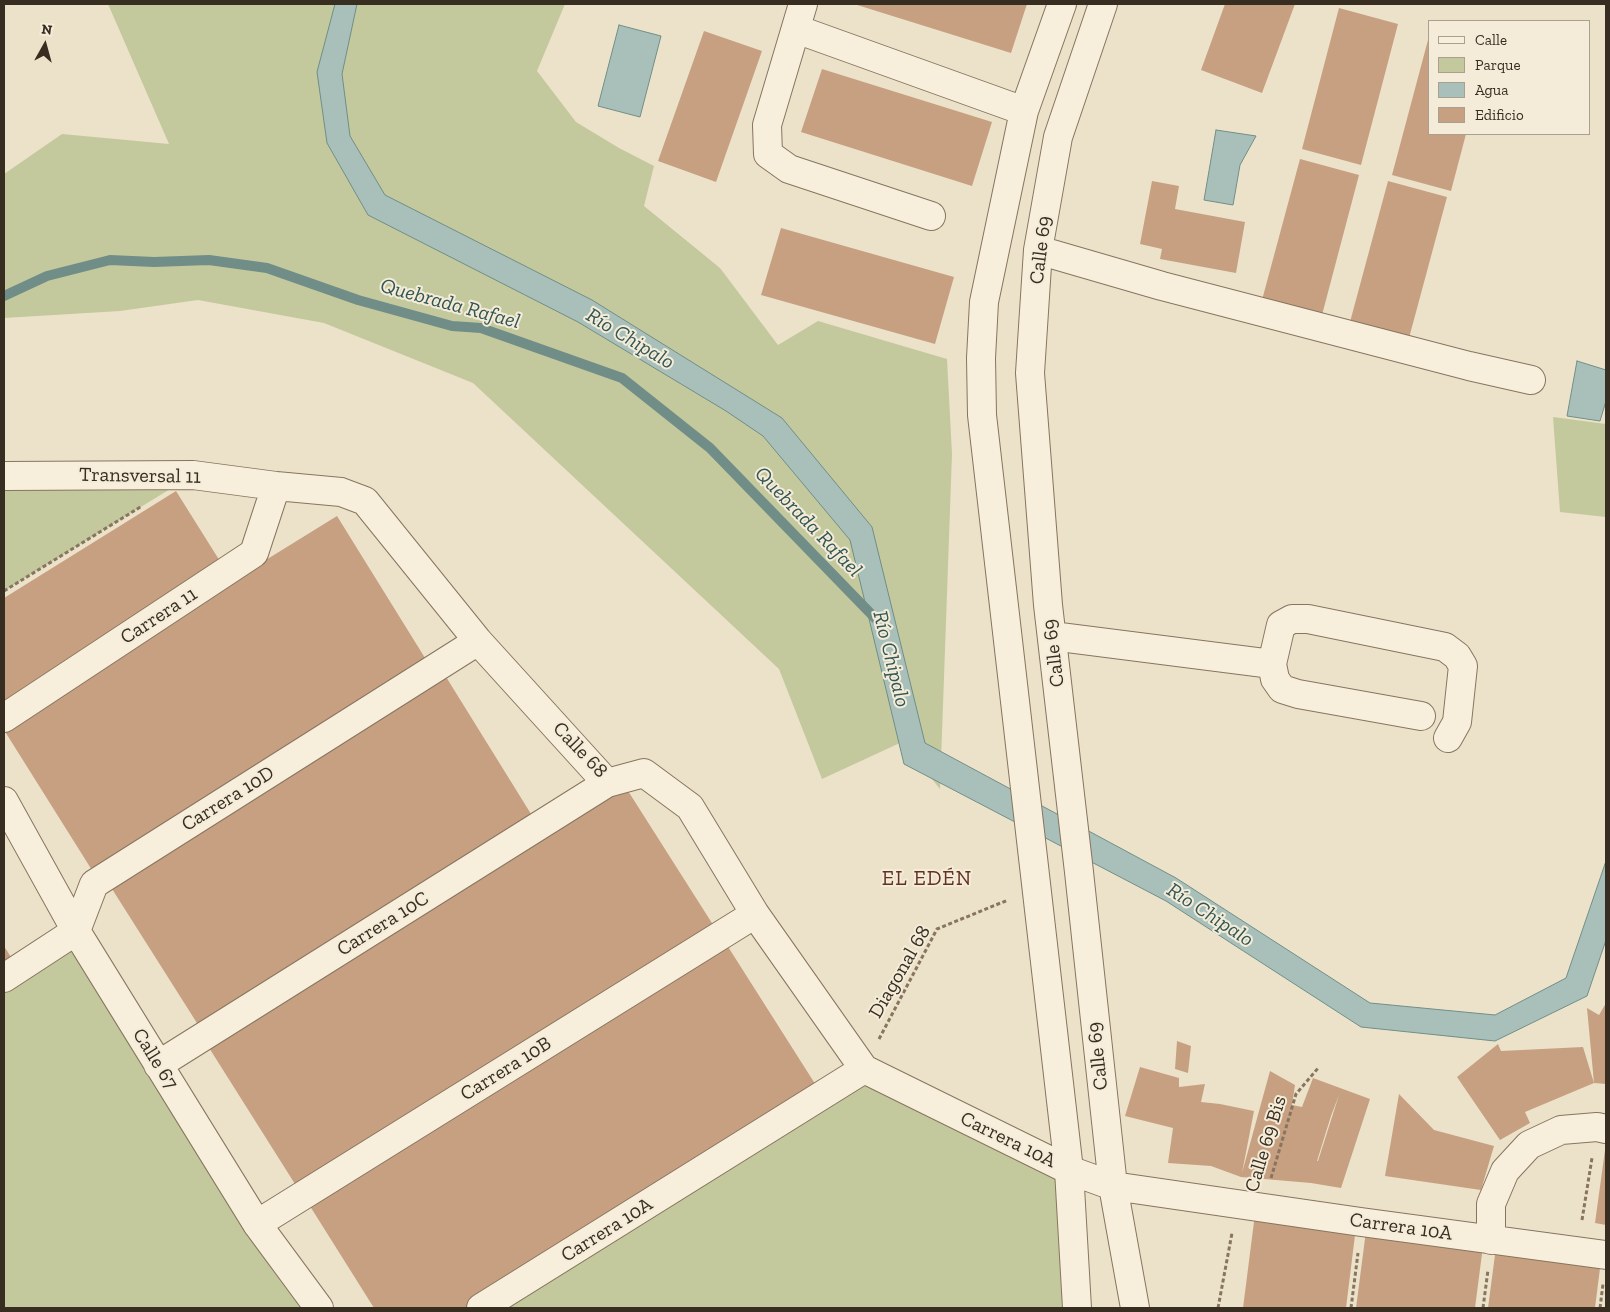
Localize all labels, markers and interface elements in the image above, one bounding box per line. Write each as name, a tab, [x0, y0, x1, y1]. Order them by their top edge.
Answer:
north arrow	[20, 20, 70, 70]
legend	[1428, 20, 1590, 135]
text: N	[41, 21, 53, 39]
text: Calle	[1475, 31, 1507, 49]
text: Parque	[1475, 56, 1521, 74]
text: Agua	[1475, 81, 1508, 99]
text: Edificio	[1475, 106, 1524, 124]
street label: Calle 69	[1025, 215, 1057, 285]
water label: Quebrada Rafael	[377, 273, 523, 335]
water label: Río Chipalo	[581, 303, 679, 375]
water label: Quebrada Rafael	[749, 462, 867, 582]
street label: Transversal 11	[79, 463, 201, 489]
street label: Carrera 11	[116, 582, 202, 650]
water label: Río Chipalo	[867, 608, 915, 710]
street label: Calle 69	[1038, 618, 1070, 688]
street label: Calle 68	[548, 717, 612, 783]
street label: Carrera 10D	[177, 761, 279, 837]
district label: EL EDÉN	[881, 866, 973, 892]
water label: Río Chipalo	[1162, 878, 1258, 952]
street label: Carrera 10C	[333, 886, 433, 962]
street label: Diagonal 68	[864, 921, 936, 1023]
street label: Calle 69	[1082, 1021, 1114, 1091]
street label: Calle 67	[127, 1024, 183, 1094]
street label: Carrera 10B	[456, 1032, 556, 1106]
street label: Calle 69 Bis	[1240, 1093, 1292, 1195]
street label: Carrera 10A	[956, 1107, 1060, 1173]
street label: Carrera 10A	[557, 1192, 657, 1268]
street label: Carrera 10A	[1348, 1208, 1454, 1246]

